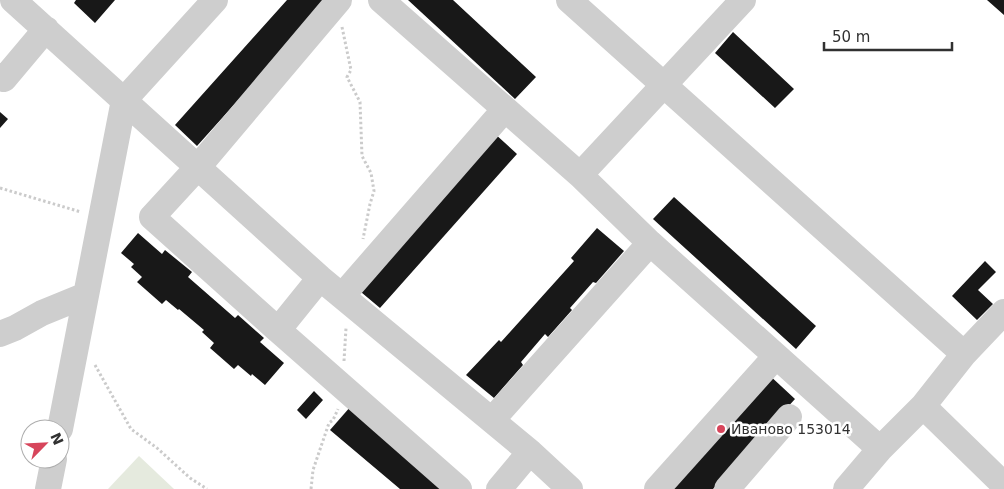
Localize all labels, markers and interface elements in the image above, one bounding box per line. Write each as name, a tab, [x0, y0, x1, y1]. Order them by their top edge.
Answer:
scale bar	[824, 20, 952, 52]
text: 50 m	[832, 28, 870, 46]
north arrow	[20, 419, 70, 469]
place label: Иваново 153014	[731, 421, 851, 437]
marker: Иваново 153014	[715, 423, 727, 435]
text: N	[47, 430, 67, 447]

